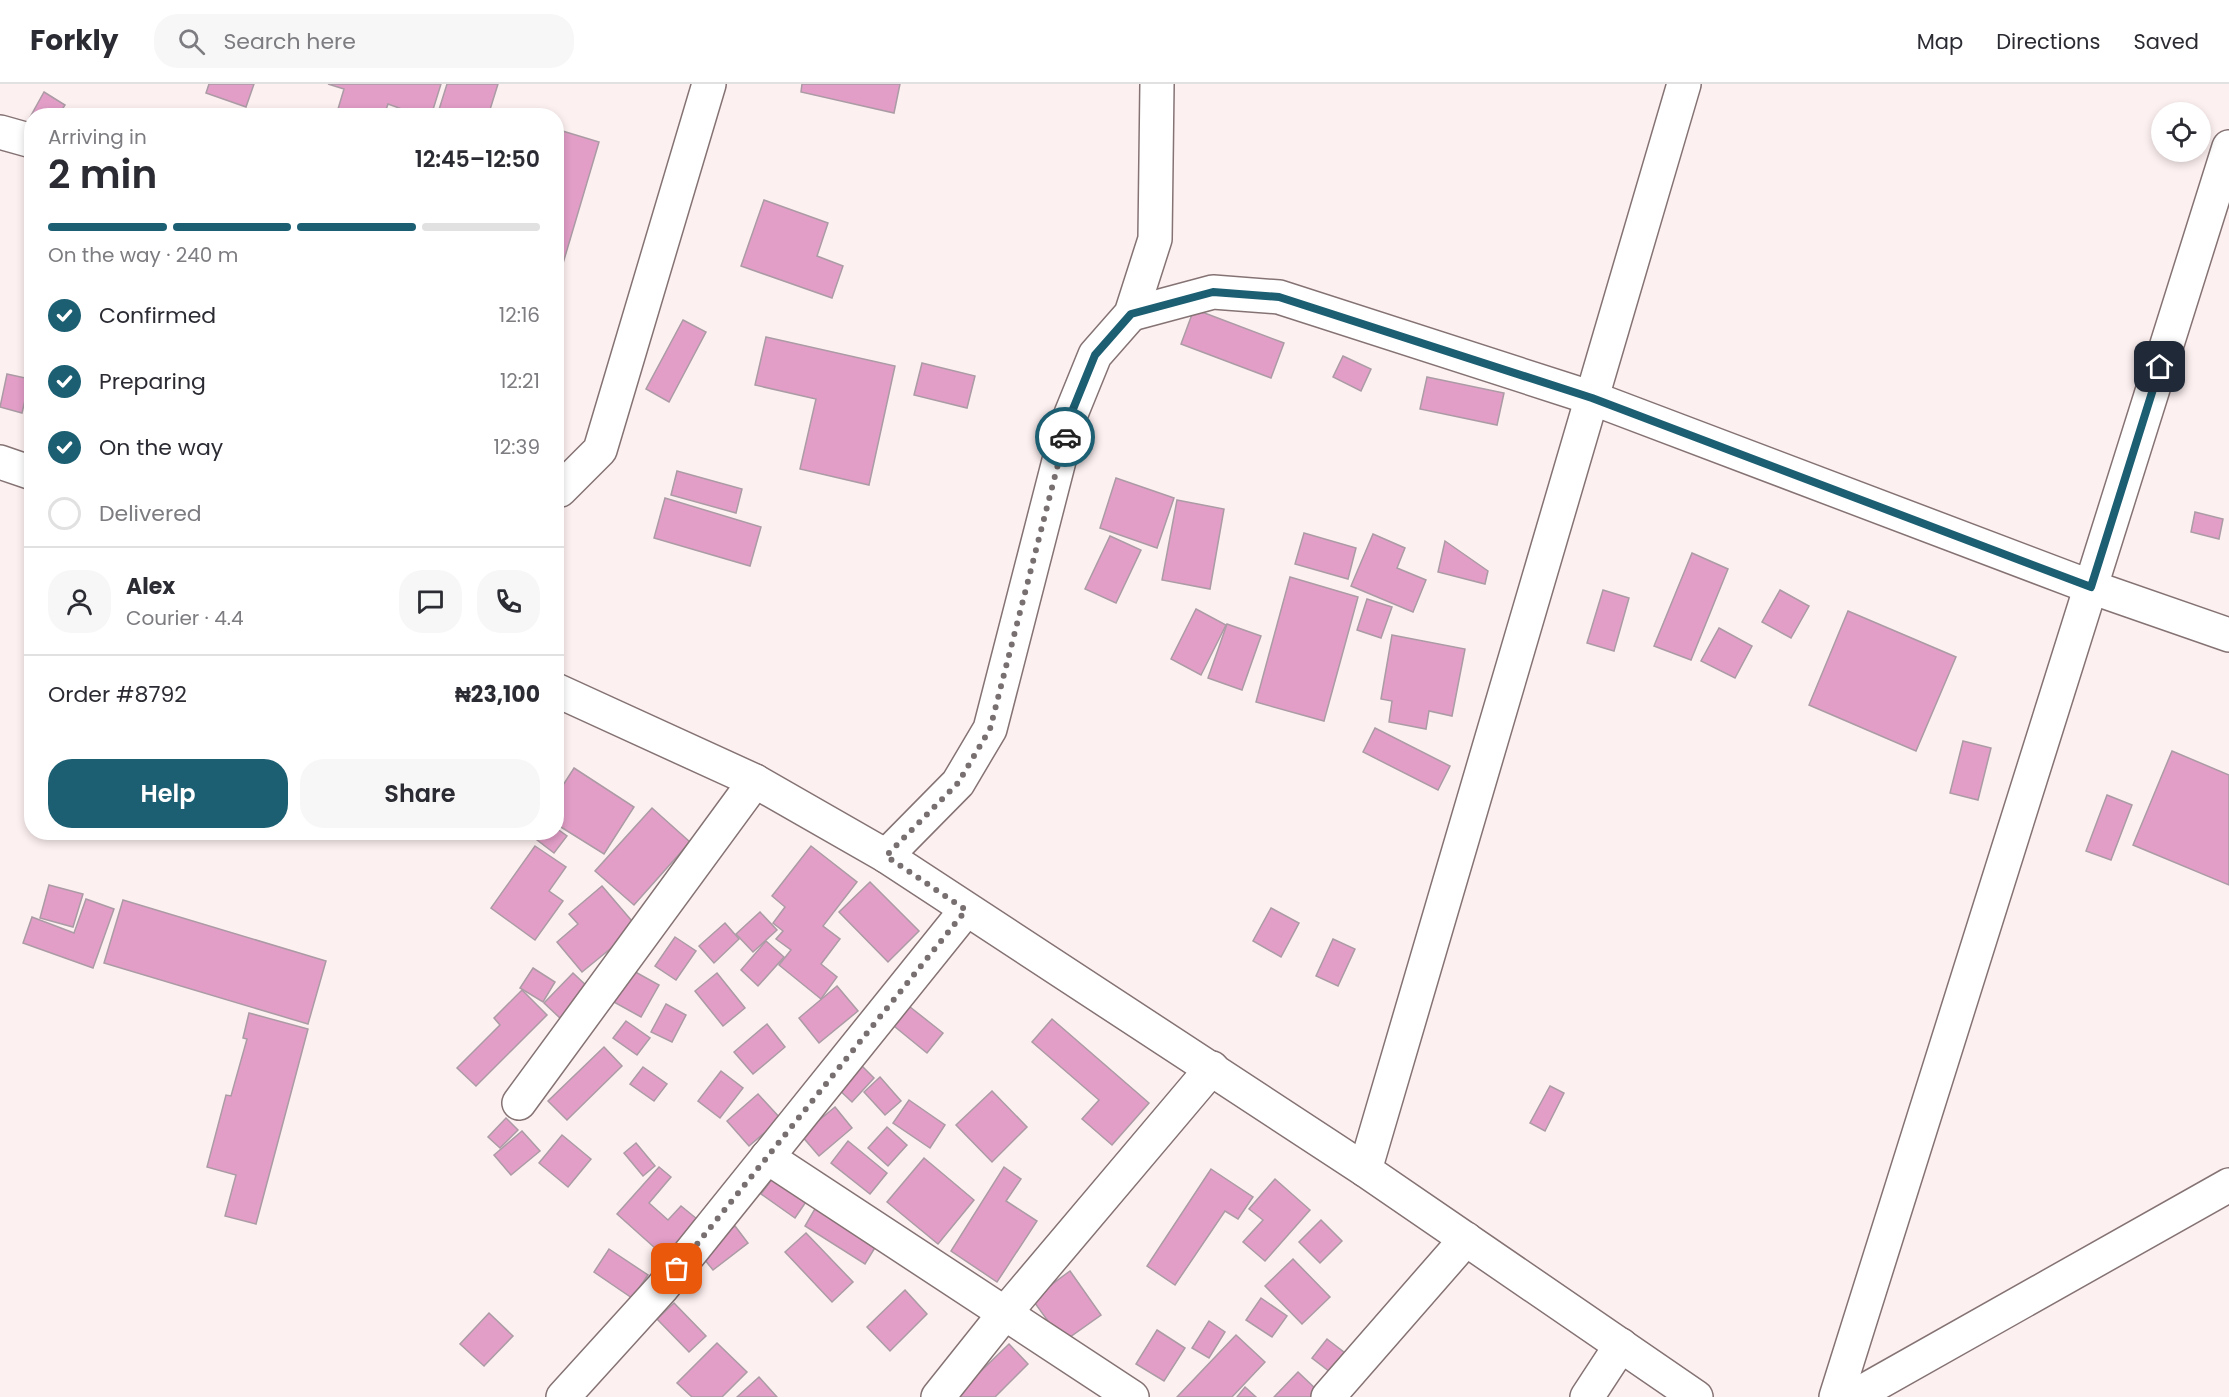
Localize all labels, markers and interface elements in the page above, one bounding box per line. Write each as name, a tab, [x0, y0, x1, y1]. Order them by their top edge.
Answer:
search box	[154, 14, 574, 68]
text: Forkly	[30, 21, 118, 60]
icon: search	[175, 25, 208, 58]
text: Search here	[223, 26, 356, 57]
text: Map	[1917, 27, 1963, 56]
text: Directions	[1996, 27, 2100, 56]
text: Saved	[2133, 27, 2199, 56]
map controls	[2151, 102, 2211, 162]
button: locate	[2151, 102, 2211, 162]
text: Arriving in	[48, 123, 147, 151]
text: 12:45–12:50	[415, 144, 540, 175]
text: 2 min	[48, 147, 157, 202]
text: On the way · 240 m	[48, 241, 238, 269]
icon: check	[48, 299, 81, 332]
text: Confirmed	[99, 300, 216, 331]
text: 12:16	[499, 301, 540, 329]
pin	[2134, 341, 2185, 392]
icon: home	[2143, 350, 2176, 383]
icon: check	[48, 365, 81, 398]
text: Preparing	[99, 366, 206, 397]
text: 12:21	[500, 367, 540, 395]
courier	[1035, 407, 1095, 467]
icon: car	[1049, 421, 1082, 454]
icon: check	[48, 431, 81, 464]
text: On the way	[99, 432, 223, 463]
text: 12:39	[493, 433, 540, 461]
text: Delivered	[99, 498, 202, 529]
button: person	[48, 570, 111, 633]
button: chat	[399, 570, 462, 633]
button: phone	[477, 570, 540, 633]
text: Alex	[126, 571, 175, 602]
text: Courier · 4.4	[126, 604, 244, 632]
text: Order #8792	[48, 679, 187, 710]
text: ₦23,100	[455, 679, 540, 710]
button: Help	[48, 759, 288, 828]
button: Share	[300, 759, 540, 828]
pin	[651, 1243, 702, 1294]
icon: bag	[660, 1252, 693, 1285]

